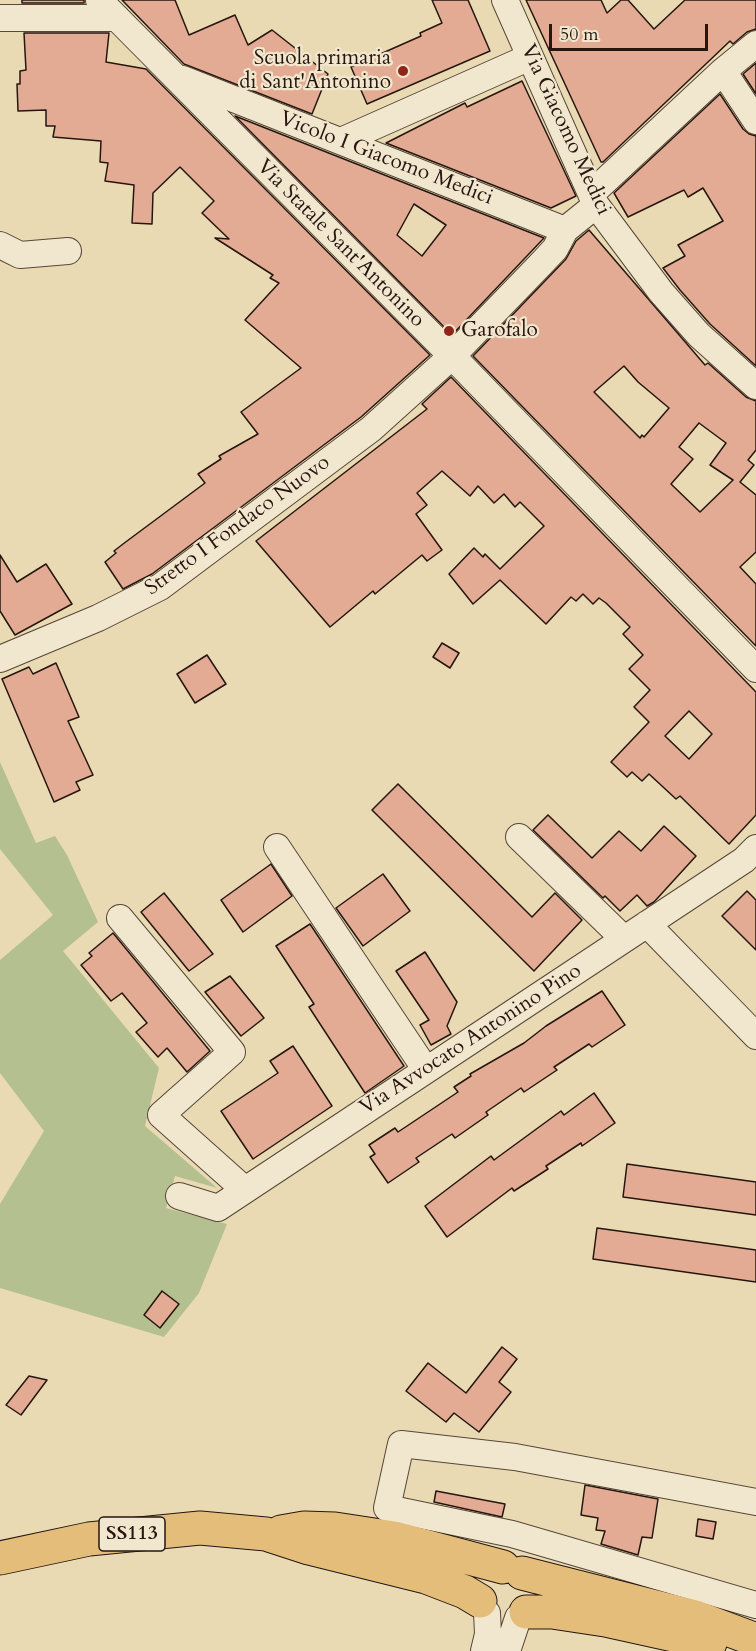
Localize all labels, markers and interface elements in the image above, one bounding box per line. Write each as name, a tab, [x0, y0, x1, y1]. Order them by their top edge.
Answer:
scale bar	[552, 12, 711, 50]
text: 50 m	[560, 22, 599, 47]
street label: Via Giacomo Medici	[514, 41, 616, 219]
place label: Scuola primaria di Sant'Antonino	[239, 46, 391, 96]
marker: Scuola primaria di Sant'Antonino	[396, 64, 410, 78]
street label: Vicolo I Giacomo Medici	[276, 107, 496, 211]
street label: Via Statale Sant'Antonino	[251, 155, 429, 333]
place label: Garofalo	[461, 318, 538, 344]
marker: Garofalo	[442, 324, 456, 338]
street label: Stretto I Fondaco Nuovo	[141, 450, 335, 602]
street label: Via Avvocato Antonino Pino	[355, 959, 587, 1121]
road number: SS113	[99, 1517, 165, 1551]

